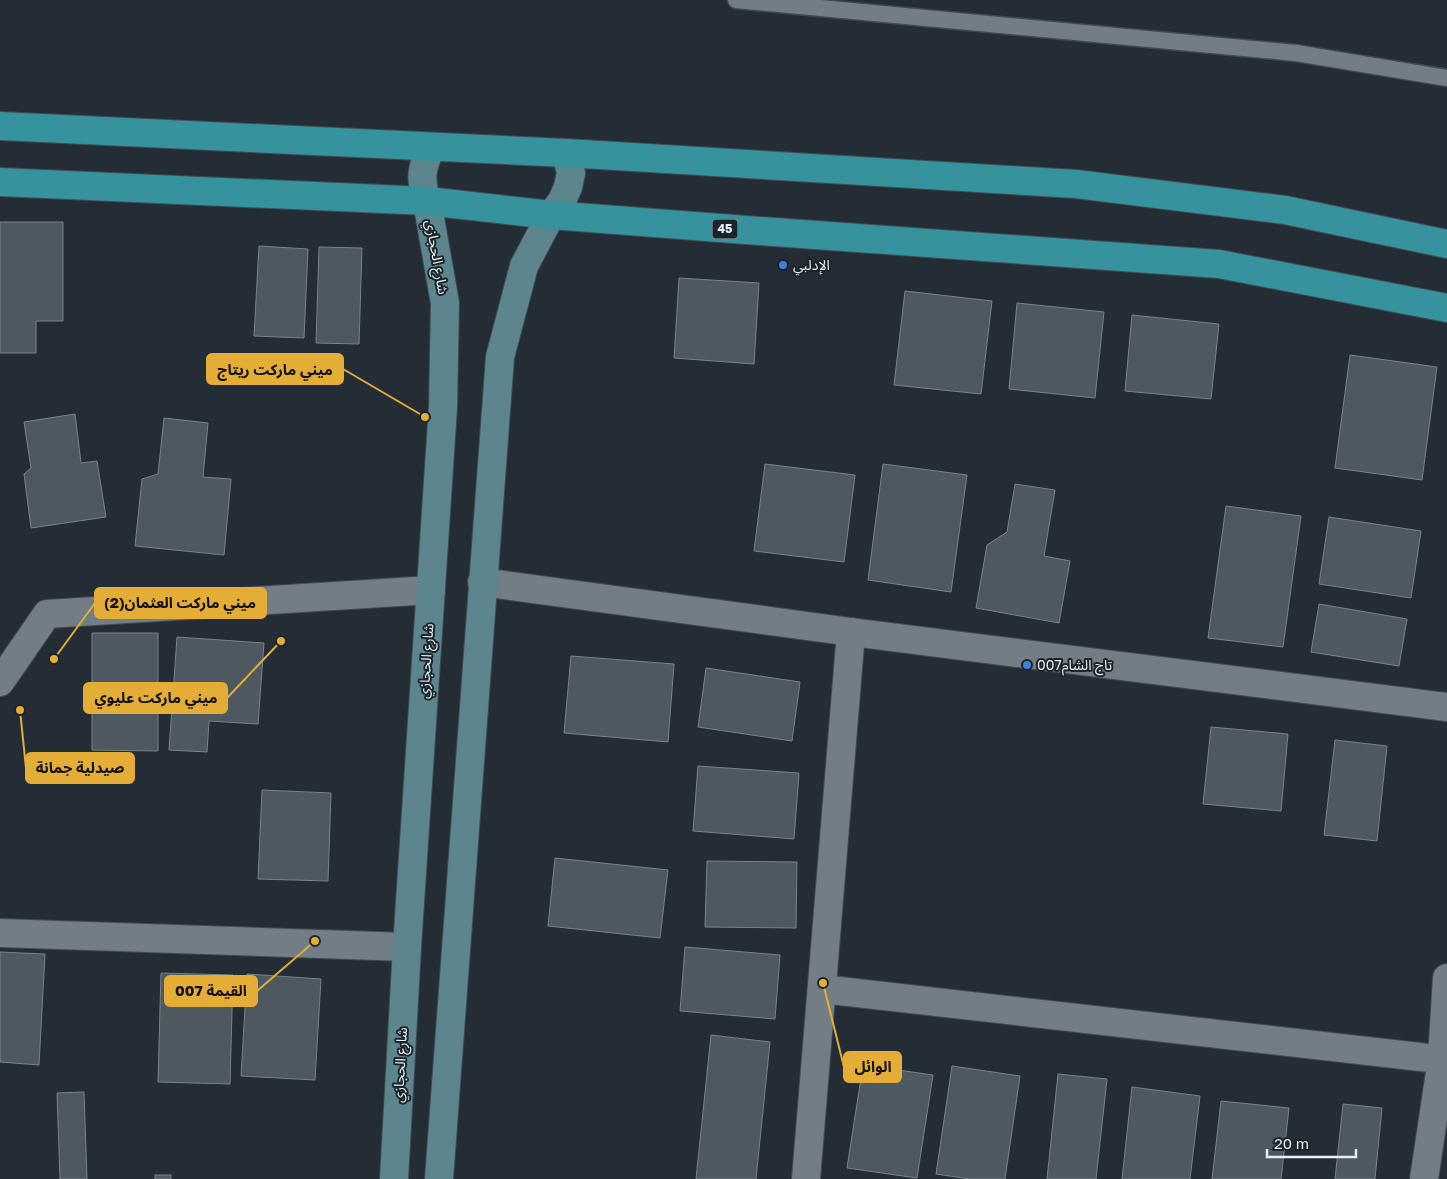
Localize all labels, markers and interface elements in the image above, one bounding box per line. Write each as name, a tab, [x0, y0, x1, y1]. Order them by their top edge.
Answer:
street label: شارع الحجازي	[419, 218, 452, 296]
road number: 45	[712, 220, 738, 238]
place label: الإدلبي	[793, 256, 830, 276]
marker: الإدلبي	[777, 259, 789, 271]
callout: ميني ماركت ريتاج	[207, 354, 343, 384]
text: ميني ماركت ريتاج	[217, 360, 333, 381]
callout: ميني ماركت العثمان(2)	[95, 588, 266, 618]
text: ميني ماركت العثمان(2)	[104, 593, 256, 614]
street label: شارع الحجازي	[414, 623, 440, 699]
place label: تاج الشام007	[1037, 656, 1112, 676]
marker: تاج الشام007	[1021, 659, 1033, 671]
callout: ميني ماركت عليوي	[84, 683, 227, 713]
text: ميني ماركت عليوي	[95, 688, 217, 709]
callout: صيدلية جمانة	[26, 753, 134, 783]
text: صيدلية جمانة	[36, 758, 125, 776]
callout: القيمة 007	[165, 976, 257, 1006]
text: القيمة 007	[175, 981, 247, 999]
street label: شارع الحجازي	[389, 1027, 413, 1103]
callout: الوائل	[844, 1052, 901, 1082]
text: الوائل	[854, 1057, 892, 1076]
scale bar	[1267, 1126, 1356, 1158]
text: 20 m	[1274, 1134, 1309, 1152]

